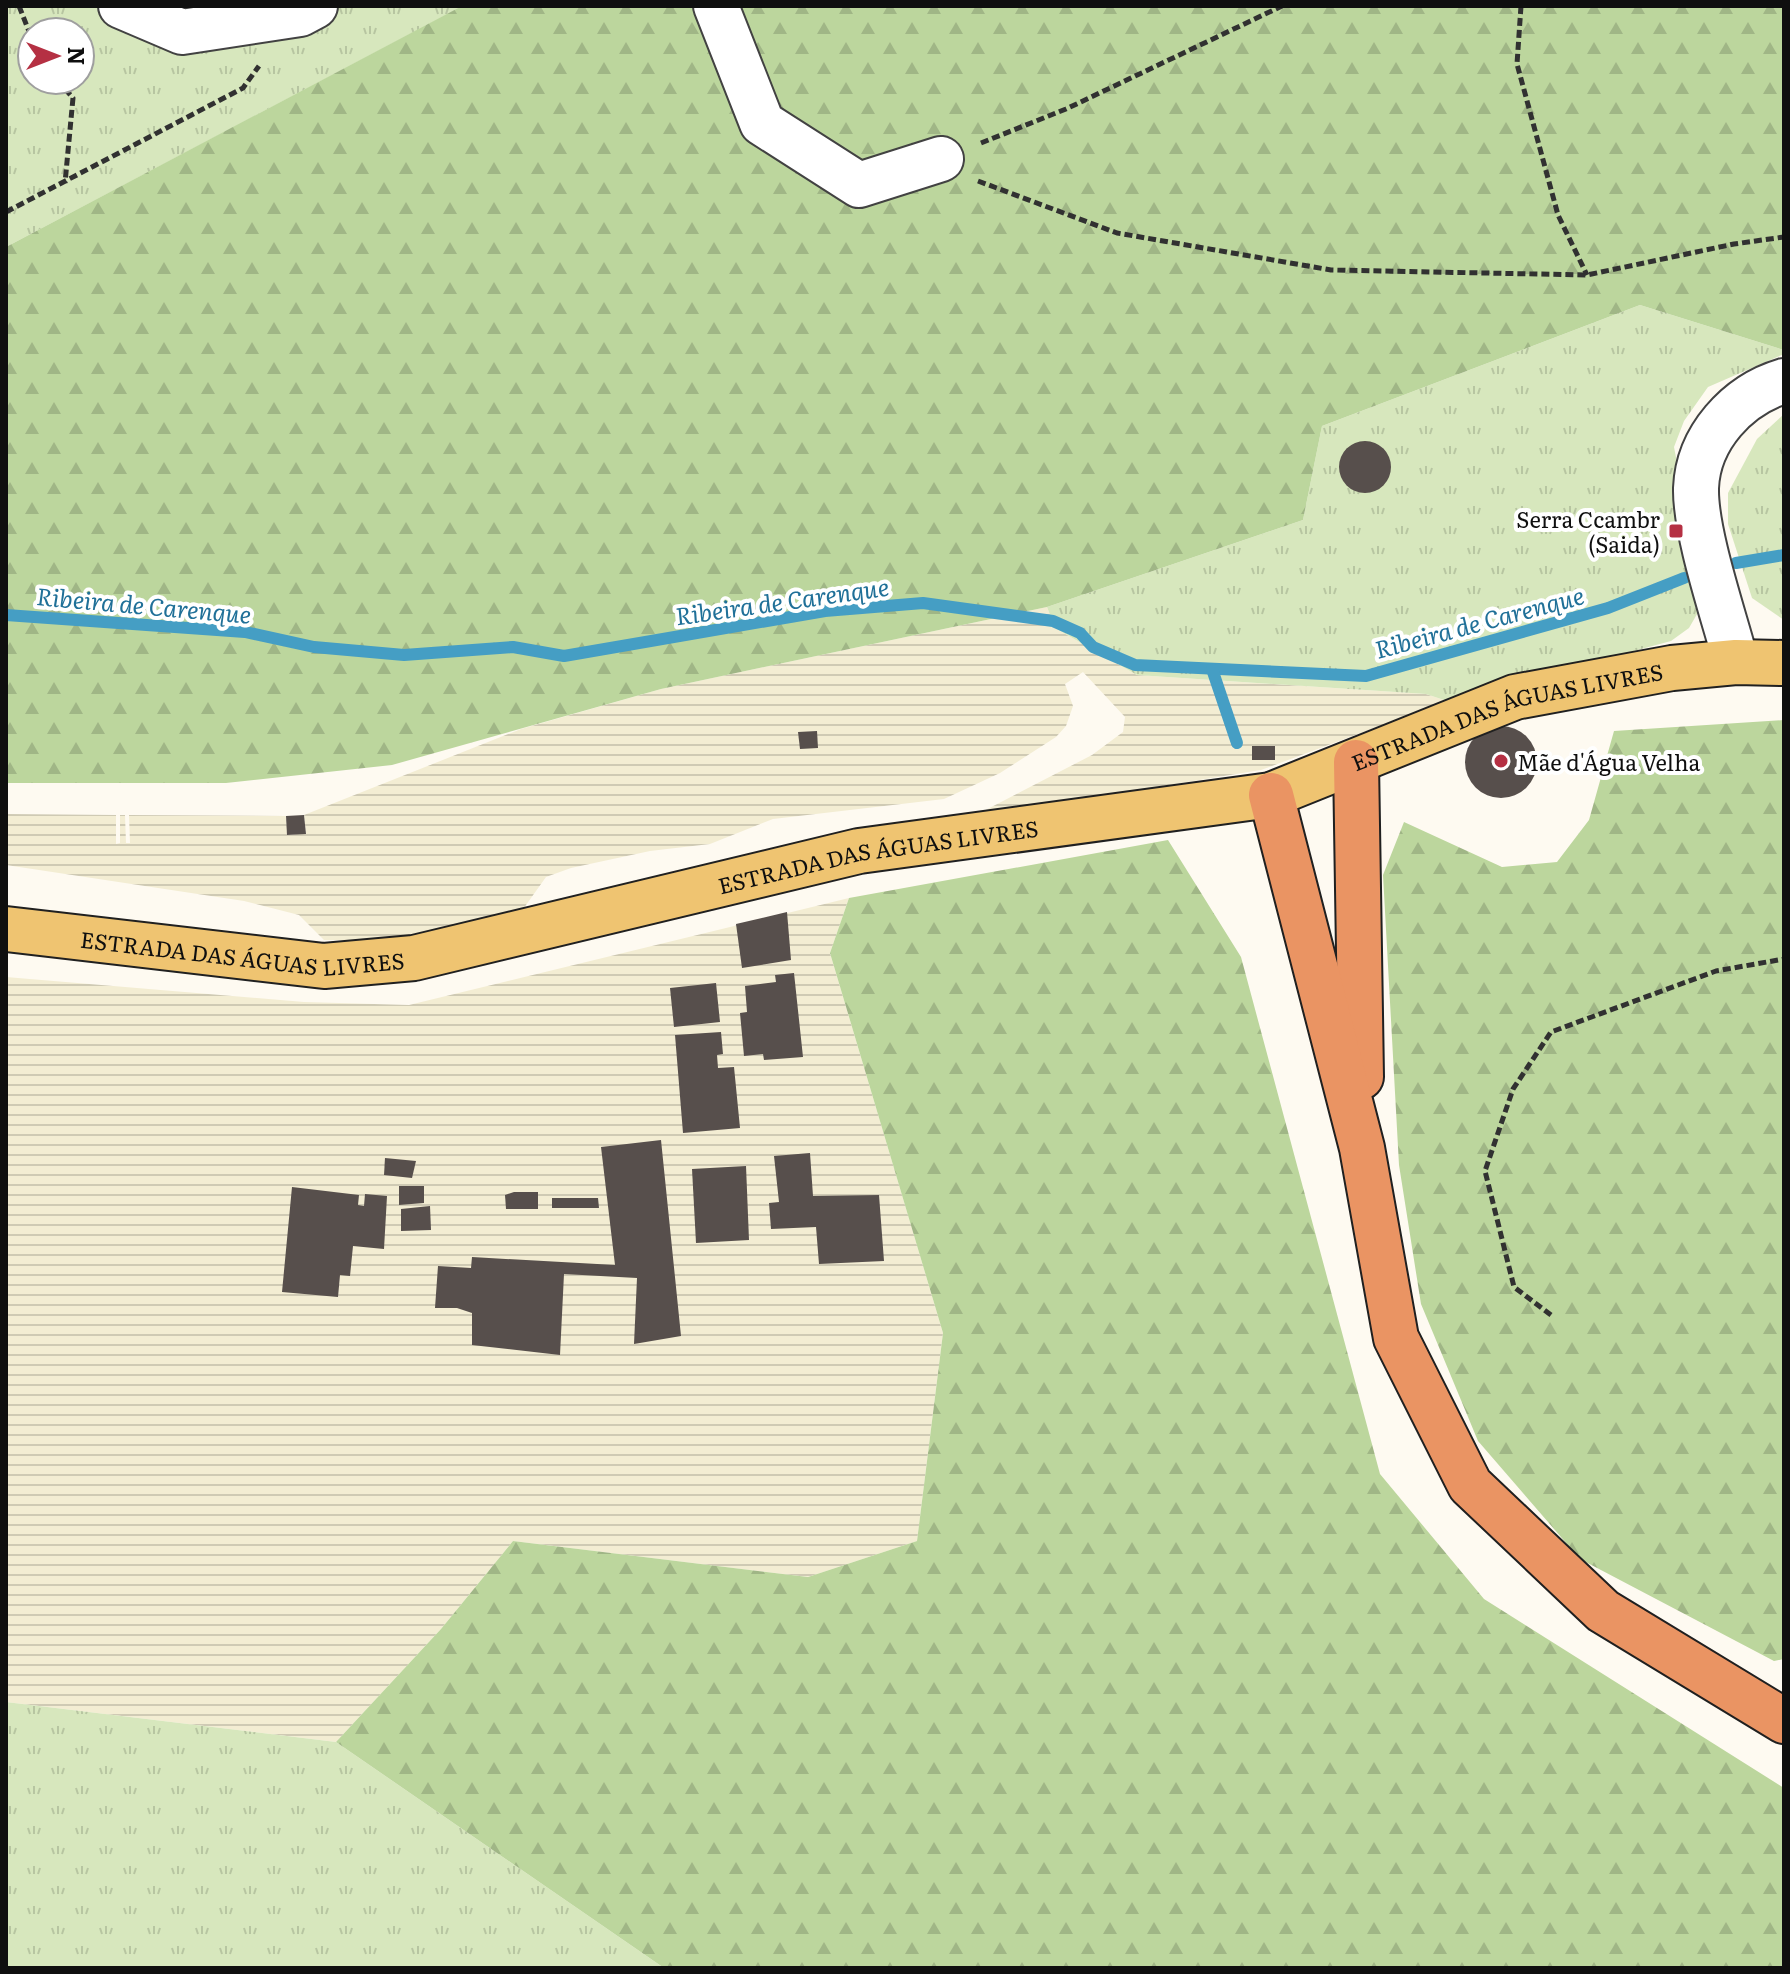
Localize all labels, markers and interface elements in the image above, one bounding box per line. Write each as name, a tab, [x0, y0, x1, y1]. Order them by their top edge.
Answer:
north arrow	[16, 16, 96, 96]
text: N	[61, 47, 94, 65]
place label: Serra Ccambr (Saida)	[1516, 502, 1661, 560]
marker: Serra Ccambr (Saida)	[1667, 522, 1685, 540]
water label: Ribeira de Carenque	[673, 568, 891, 632]
water label: Ribeira de Carenque	[1370, 576, 1588, 666]
water label: Ribeira de Carenque	[35, 577, 253, 631]
street label: ESTRADA DAS ÁGUAS LIVRES	[1346, 654, 1665, 778]
place label: Mãe d'Água Velha	[1517, 745, 1701, 778]
marker: Mãe d'Água Velha	[1492, 752, 1510, 770]
street label: ESTRADA DAS ÁGUAS LIVRES	[714, 810, 1040, 901]
street label: ESTRADA DAS ÁGUAS LIVRES	[79, 921, 406, 983]

